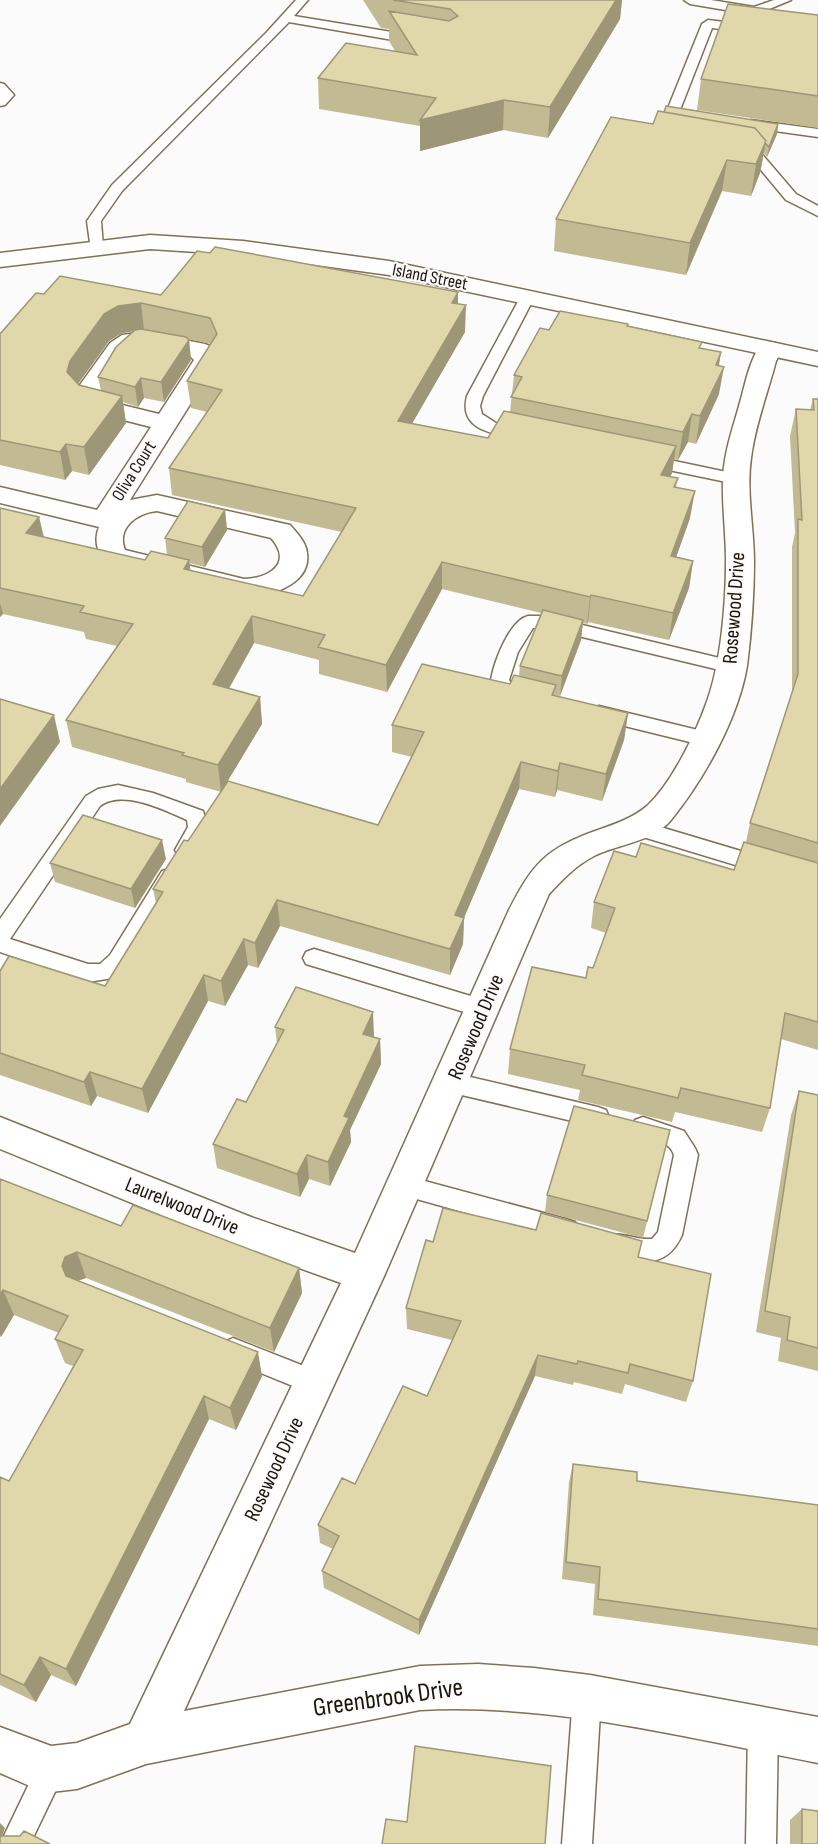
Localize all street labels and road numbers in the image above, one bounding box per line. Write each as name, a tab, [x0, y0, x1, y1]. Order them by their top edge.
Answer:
street label: Island Street	[390, 259, 470, 295]
street label: Oliva Court	[107, 437, 161, 505]
street label: Rosewood Drive	[718, 551, 750, 665]
street label: Rosewood Drive	[443, 971, 509, 1083]
street label: Laurelwood Drive	[121, 1172, 243, 1240]
street label: Rosewood Drive	[239, 1413, 309, 1525]
street label: Greenbrook Drive	[311, 1672, 465, 1724]

